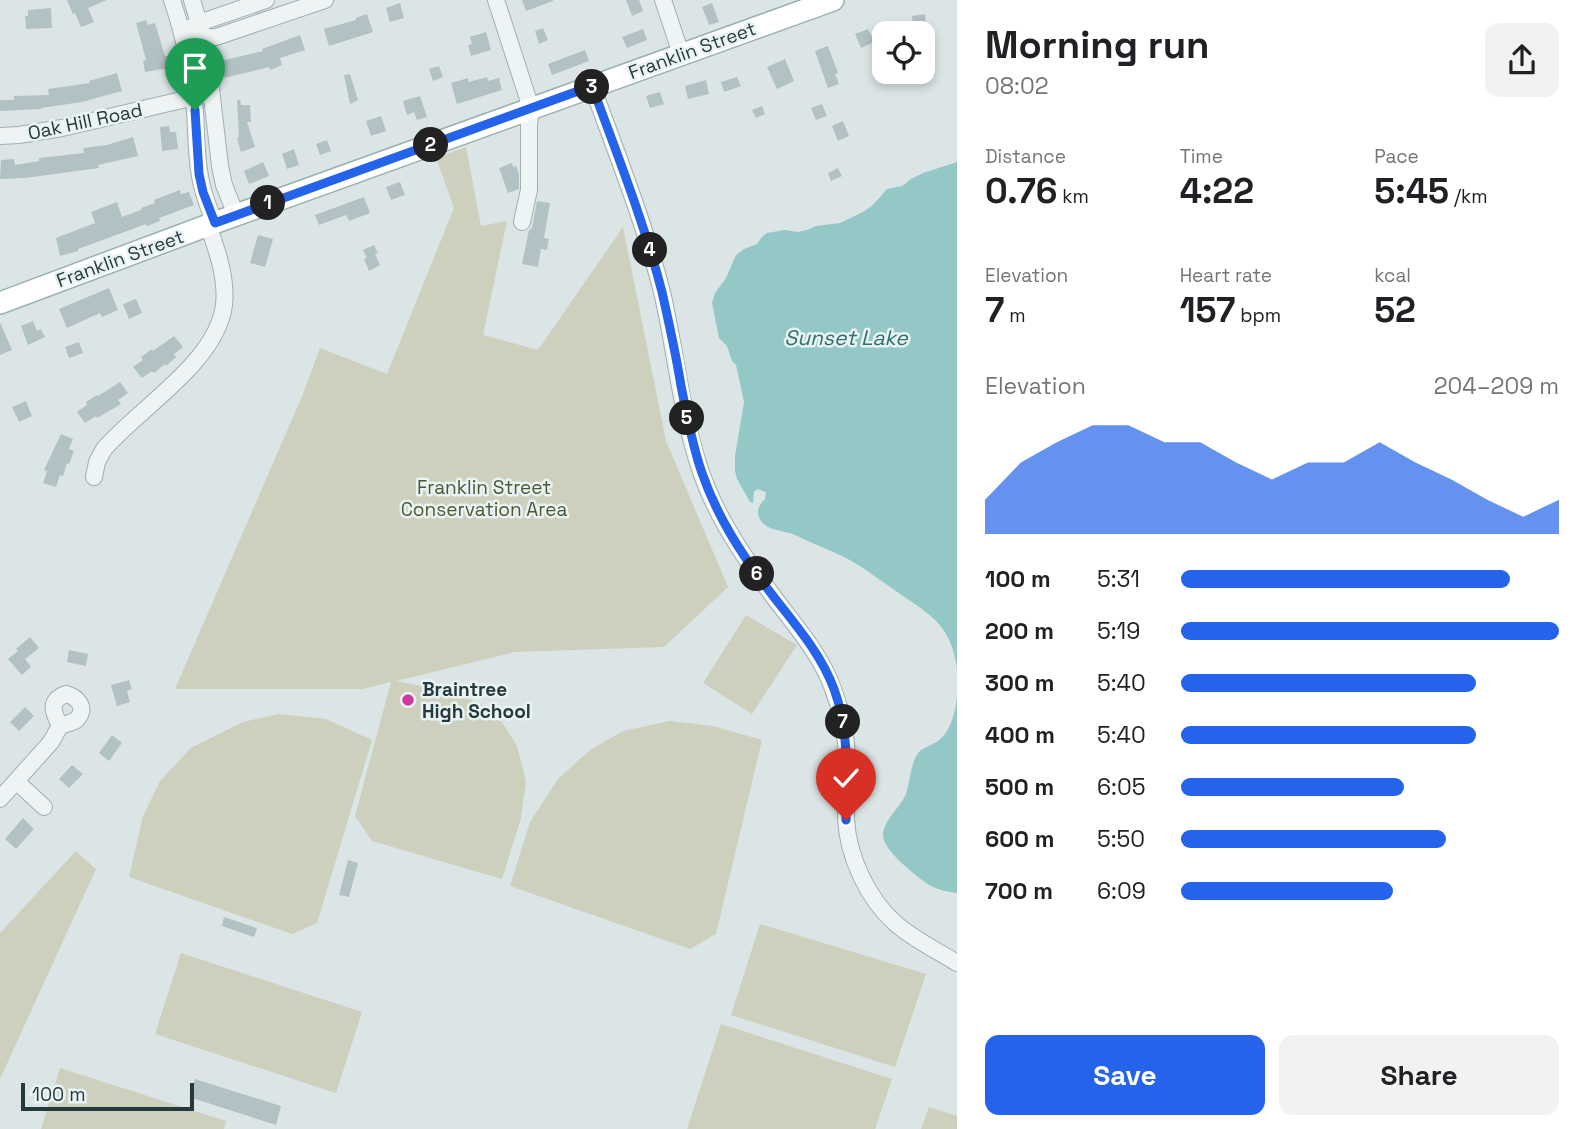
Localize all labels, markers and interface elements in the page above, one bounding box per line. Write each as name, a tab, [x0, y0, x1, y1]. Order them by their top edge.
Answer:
street label: Franklin Street	[625, 16, 759, 85]
map controls	[872, 21, 935, 84]
button: locate	[872, 21, 935, 84]
text: Morning run	[985, 21, 1210, 69]
button: share	[1485, 23, 1559, 97]
pin	[165, 38, 225, 110]
icon: arrive	[176, 49, 214, 87]
pin: 3	[574, 70, 610, 104]
text: 08:02	[985, 71, 1049, 101]
text: 3	[586, 74, 597, 99]
street label: Oak Hill Road	[25, 97, 145, 146]
pin: 2	[414, 128, 448, 162]
text: 2	[425, 132, 436, 157]
text: Distance	[985, 144, 1066, 169]
text: Time	[1180, 144, 1223, 169]
text: Pace	[1374, 144, 1419, 169]
text: 0.76	[985, 169, 1057, 213]
text: 4:22	[1180, 169, 1254, 213]
text: 5:45	[1374, 169, 1449, 213]
text: km	[1057, 184, 1089, 209]
text: /km	[1449, 184, 1488, 209]
pin: 1	[250, 186, 286, 220]
text: 1	[263, 190, 272, 215]
street label: Franklin Street	[53, 224, 187, 293]
pin: 4	[632, 232, 668, 268]
text: 4	[643, 237, 656, 262]
text: Elevation	[985, 263, 1068, 288]
text: Heart rate	[1180, 263, 1272, 288]
text: kcal	[1374, 263, 1411, 288]
text: 7	[985, 288, 1004, 332]
text: 157	[1180, 288, 1235, 332]
text: 52	[1374, 288, 1416, 332]
text: m	[1004, 303, 1026, 328]
text: bpm	[1235, 303, 1281, 328]
water label: Sunset Lake	[784, 324, 909, 351]
text: Elevation	[985, 371, 1086, 401]
text: 204–209 m	[1434, 371, 1559, 401]
pin: 5	[670, 400, 704, 436]
text: 5	[681, 405, 692, 430]
park label: Franklin Street Conservation Area	[401, 475, 567, 522]
pin: 6	[740, 556, 774, 592]
text: 6	[751, 561, 762, 586]
text: 100 m	[985, 564, 1051, 594]
text: 5:31	[1097, 564, 1140, 594]
text: 200 m	[985, 616, 1054, 646]
text: 5:19	[1097, 616, 1140, 646]
text: 300 m	[985, 668, 1054, 698]
text: 5:40	[1097, 668, 1146, 698]
place label: Braintree High School	[422, 677, 531, 724]
marker: Braintree High School	[400, 692, 416, 708]
pin: 7	[826, 704, 860, 740]
text: 7	[837, 709, 848, 734]
text: 400 m	[985, 720, 1055, 750]
text: 5:40	[1097, 720, 1146, 750]
pin	[816, 748, 876, 820]
icon: check	[827, 759, 865, 797]
text: 500 m	[985, 772, 1054, 802]
text: 6:05	[1097, 772, 1145, 802]
text: 600 m	[985, 824, 1055, 854]
text: 5:50	[1097, 824, 1145, 854]
text: 700 m	[985, 876, 1053, 906]
text: 6:09	[1097, 876, 1146, 906]
button: Save	[985, 1035, 1265, 1115]
button: Share	[1279, 1035, 1559, 1115]
scale bar	[21, 1080, 194, 1112]
text: 100 m	[32, 1082, 86, 1107]

